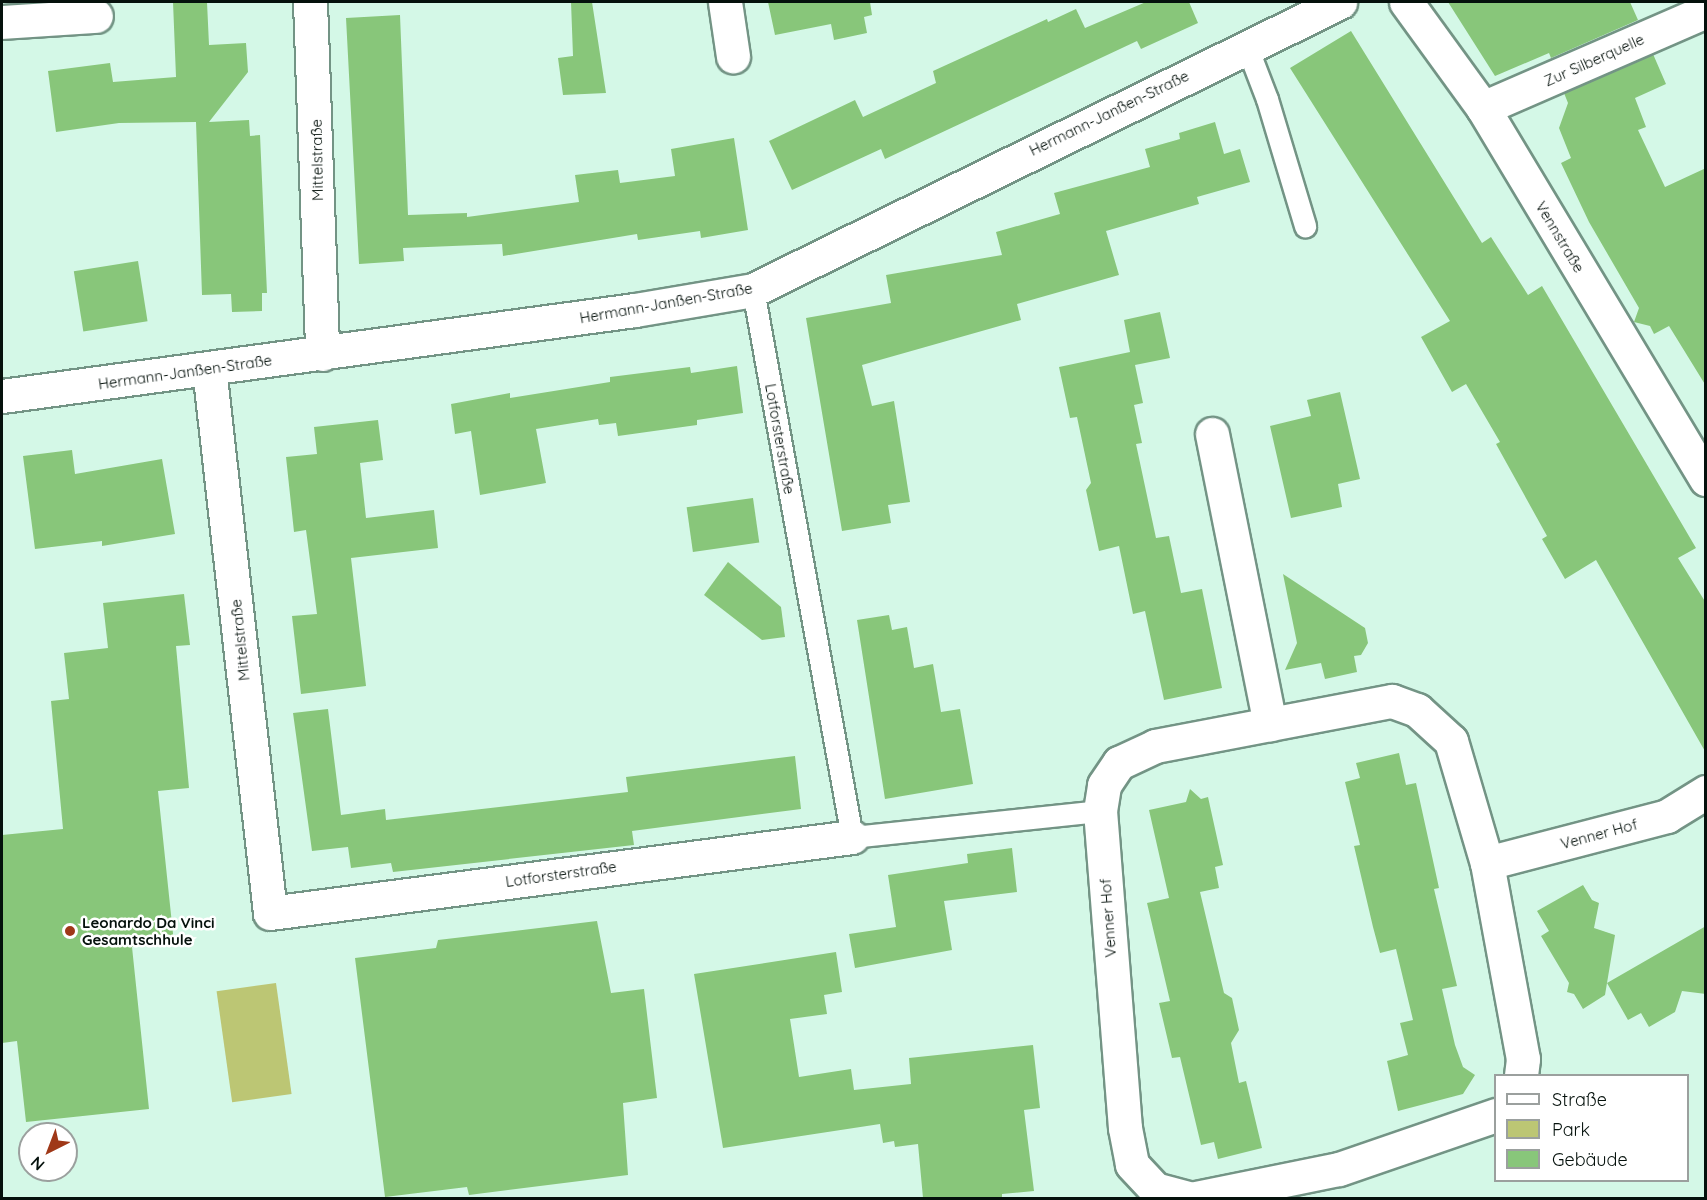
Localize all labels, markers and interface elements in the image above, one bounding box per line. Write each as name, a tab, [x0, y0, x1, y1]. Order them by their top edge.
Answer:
street label: Zur Silberquelle	[1541, 30, 1647, 90]
street label: Hermann-Janßen-Straße	[1026, 67, 1192, 159]
street label: Mittelstraße	[307, 119, 327, 201]
street label: Vennstraße	[1532, 198, 1588, 276]
street label: Hermann-Janßen-Straße	[578, 279, 754, 327]
street label: Hermann-Janßen-Straße	[97, 351, 273, 393]
street label: Lotforsterstraße	[761, 382, 799, 496]
street label: Mittelstraße	[227, 598, 253, 682]
street label: Venner Hof	[1558, 815, 1640, 853]
street label: Lotforsterstraße	[504, 857, 618, 891]
street label: Venner Hof	[1096, 878, 1120, 958]
place label: Leonardo Da Vinci Gesamtschhule	[82, 913, 214, 948]
marker: Leonardo Da Vinci Gesamtschhule	[63, 924, 77, 938]
legend	[1494, 1074, 1689, 1182]
text: Straße	[1552, 1088, 1607, 1111]
text: Park	[1552, 1118, 1590, 1141]
north arrow	[18, 1122, 78, 1182]
text: Gebäude	[1552, 1148, 1628, 1171]
text: N	[26, 1153, 48, 1175]

